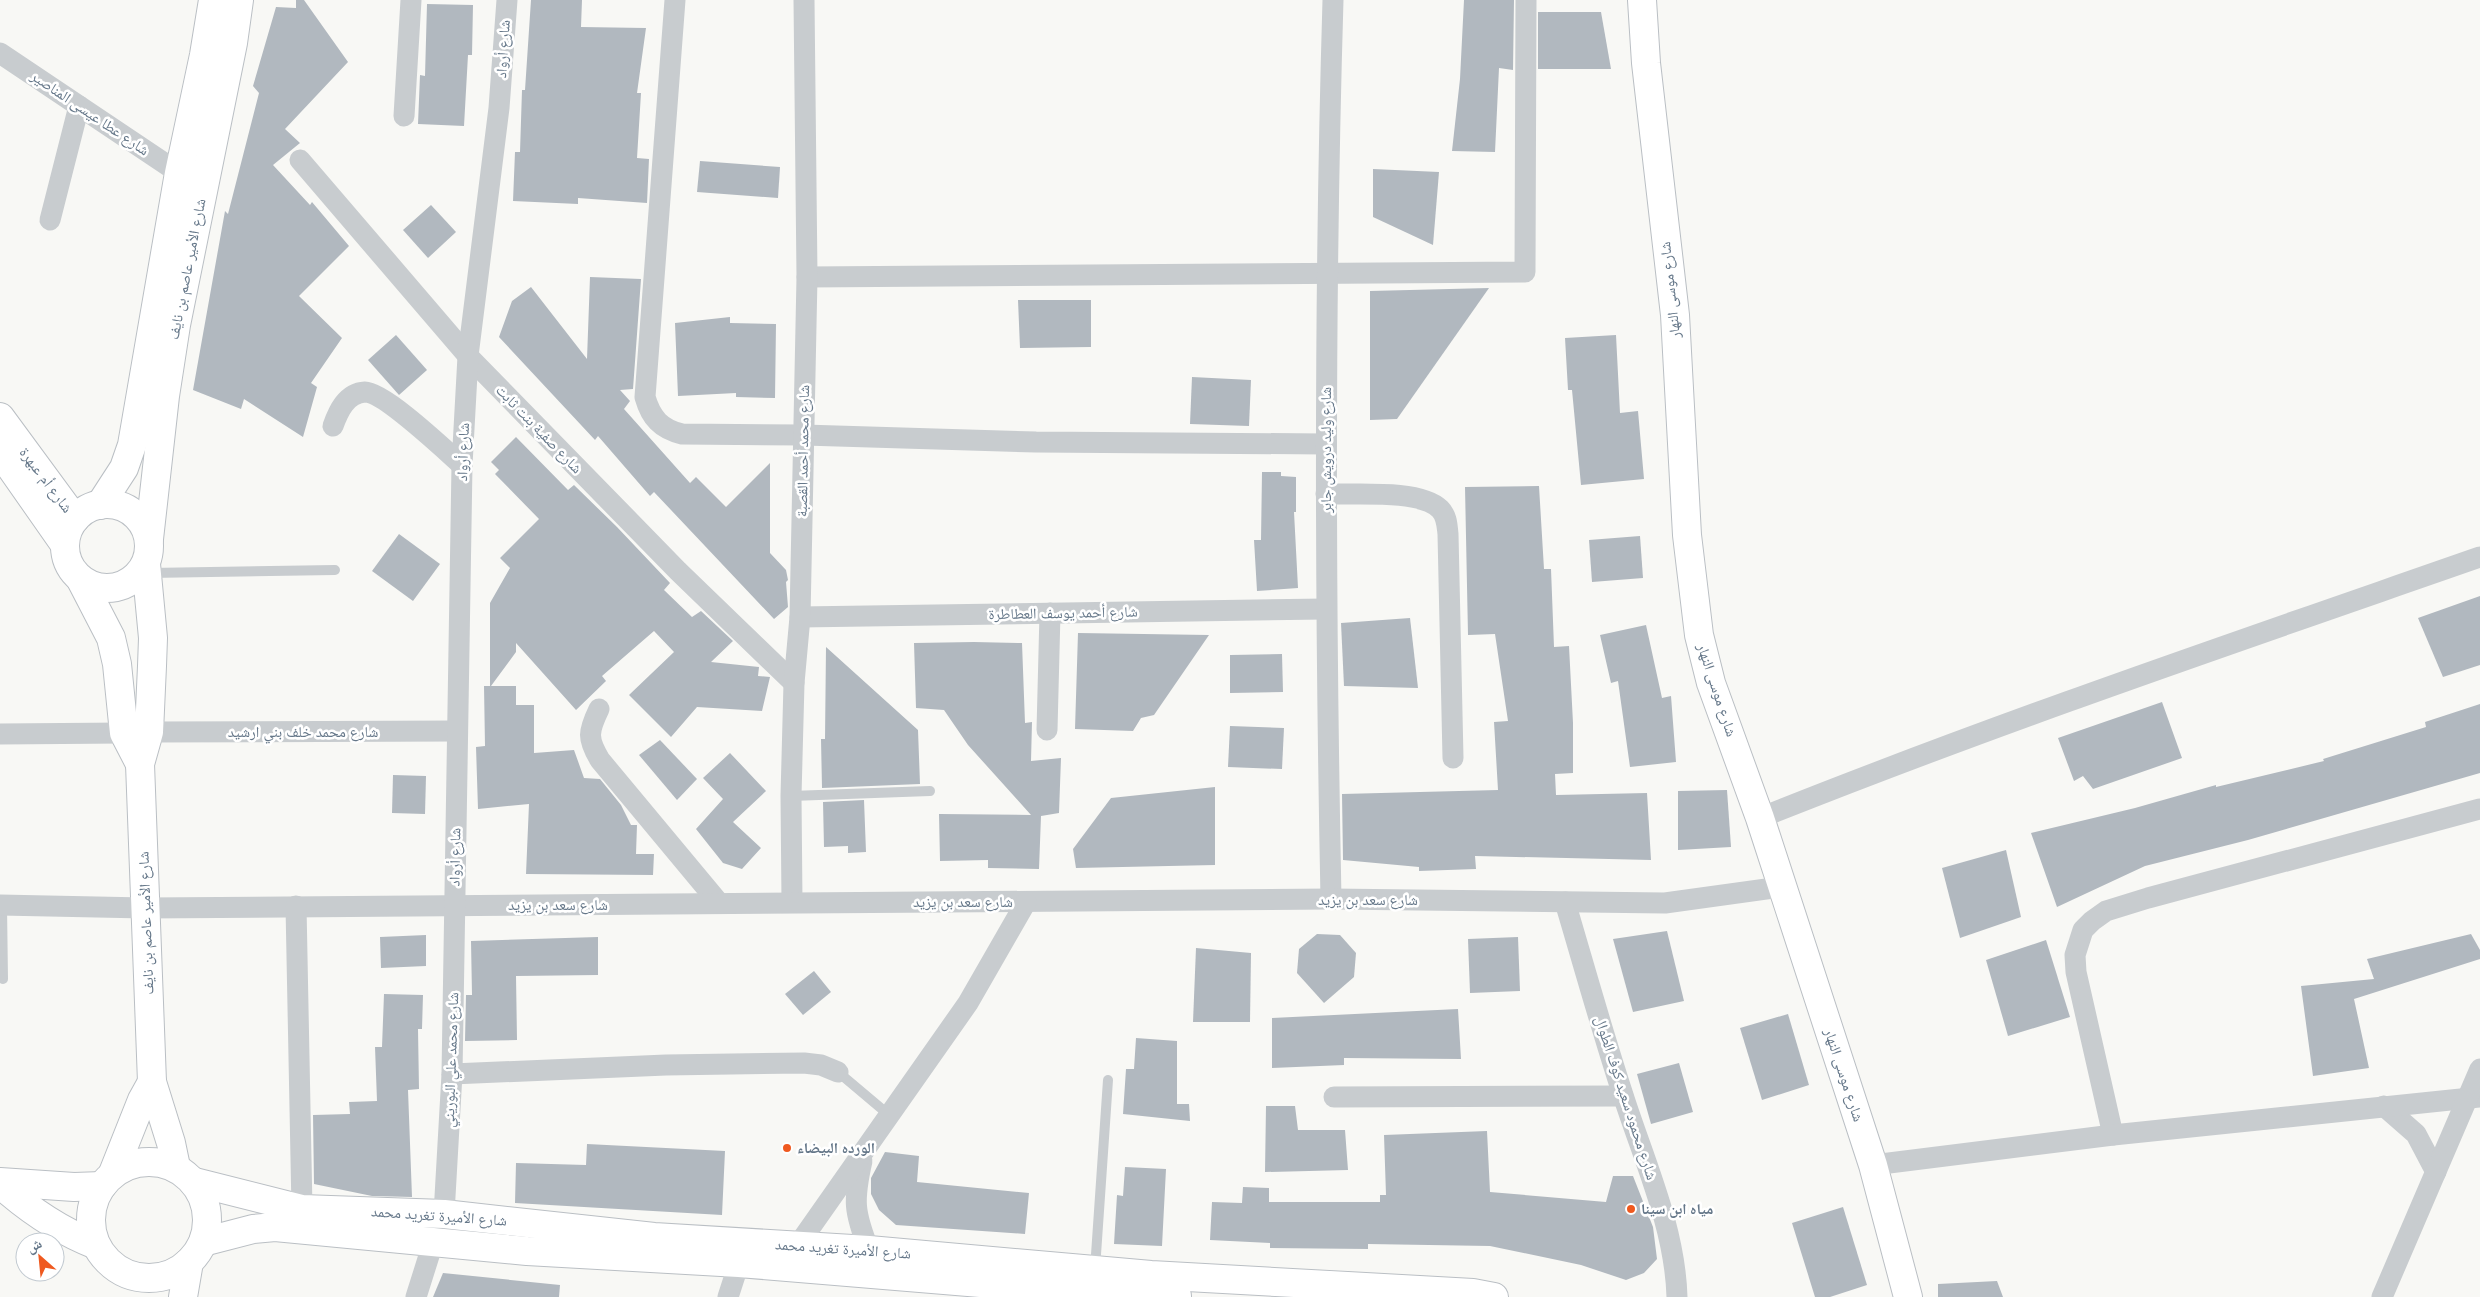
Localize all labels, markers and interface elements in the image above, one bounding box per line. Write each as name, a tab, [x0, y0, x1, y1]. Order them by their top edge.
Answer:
street label: شارع أرواد	[492, 19, 515, 79]
street label: شارع عطا عيسى المناصير	[26, 66, 153, 160]
street label: شارع الأمير عاصم بن نايف	[164, 197, 211, 341]
street label: شارع موسى النهار	[1656, 241, 1685, 340]
street label: شارع صفية بنت ثابت	[491, 381, 586, 478]
street label: شارع محمد أحمد القصبة	[793, 385, 814, 517]
street label: شارع وليد درويش جابر	[1317, 387, 1336, 514]
street label: شارع أرواد	[453, 422, 474, 482]
street label: شارع أم عبهرة	[15, 444, 76, 517]
street label: شارع أحمد يوسف العطاطرة	[988, 603, 1138, 624]
street label: شارع موسى النهار	[1692, 640, 1741, 739]
street label: شارع محمد خلف بني ارشيد	[228, 723, 378, 744]
street label: شارع أرواد	[445, 827, 466, 886]
street label: شارع الأمير عاصم بن نايف	[134, 851, 158, 995]
street label: شارع سعد بن يزيد	[1318, 891, 1418, 910]
street label: شارع سعد بن يزيد	[913, 893, 1013, 912]
street label: شارع سعد بن يزيد	[508, 896, 608, 915]
street label: شارع محمد علي البوريني	[440, 992, 465, 1128]
street label: شارع محمود سعيد كوف الطوال	[1590, 1014, 1661, 1182]
street label: شارع موسى النهار	[1819, 1025, 1868, 1124]
place label: الورده البيضاء	[797, 1139, 875, 1157]
marker: الورده البيضاء	[781, 1142, 793, 1154]
place label: مياه ابن سينا	[1641, 1200, 1713, 1218]
street label: شارع الأميرة تغريد محمد	[370, 1202, 508, 1231]
marker: مياه ابن سينا	[1625, 1203, 1637, 1215]
north arrow	[15, 1232, 65, 1282]
text: ش	[24, 1235, 45, 1257]
street label: شارع الأميرة تغريد محمد	[774, 1235, 912, 1264]

